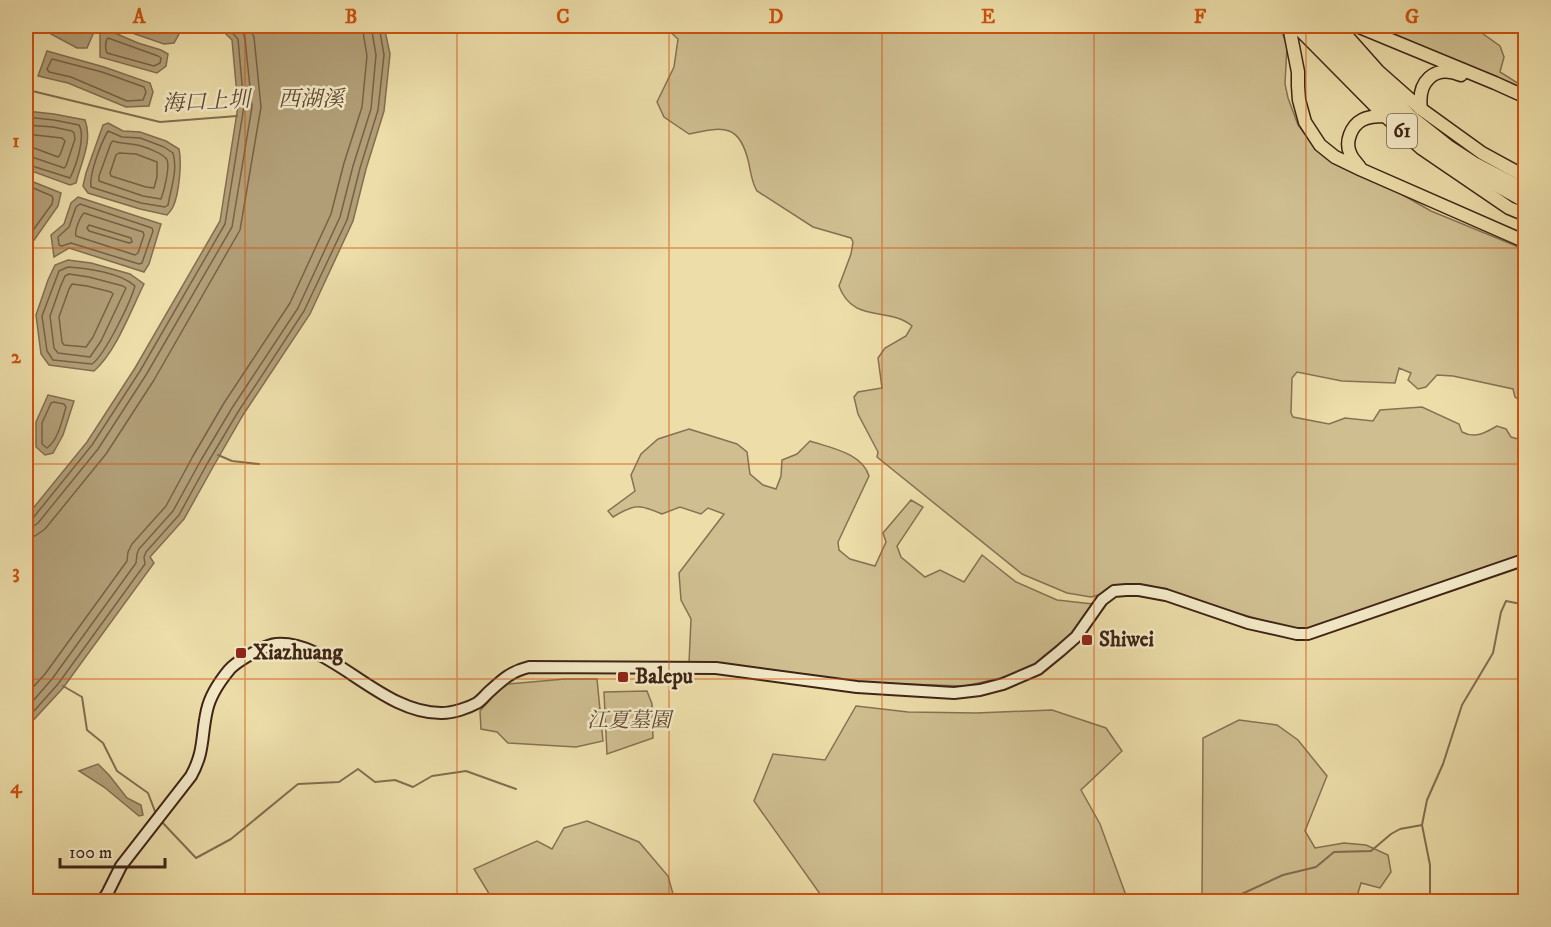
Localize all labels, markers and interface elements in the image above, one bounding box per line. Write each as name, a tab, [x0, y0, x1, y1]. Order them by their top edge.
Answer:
text: A	[132, 5, 147, 30]
text: B	[345, 5, 357, 30]
text: C	[556, 5, 570, 30]
text: D	[769, 5, 784, 30]
text: E	[981, 5, 995, 30]
text: F	[1194, 5, 1207, 30]
text: G	[1405, 5, 1419, 30]
water label: 海口上圳	[161, 86, 255, 118]
water label: 西湖溪	[278, 86, 346, 113]
road number: 61	[1387, 114, 1417, 148]
text: 1	[12, 129, 20, 154]
text: 2	[11, 345, 22, 370]
text: 3	[12, 560, 20, 585]
place label: Shiwei	[1099, 627, 1155, 653]
marker: Shiwei	[1080, 633, 1094, 647]
place label: Xiazhuang	[253, 640, 344, 666]
marker: Xiazhuang	[234, 646, 248, 660]
place label: Balepu	[635, 664, 693, 690]
marker: Balepu	[616, 670, 630, 684]
park label: 江夏墓園	[587, 708, 674, 734]
text: 4	[10, 775, 23, 800]
scale bar	[60, 831, 165, 869]
text: 100 m	[69, 842, 112, 864]

